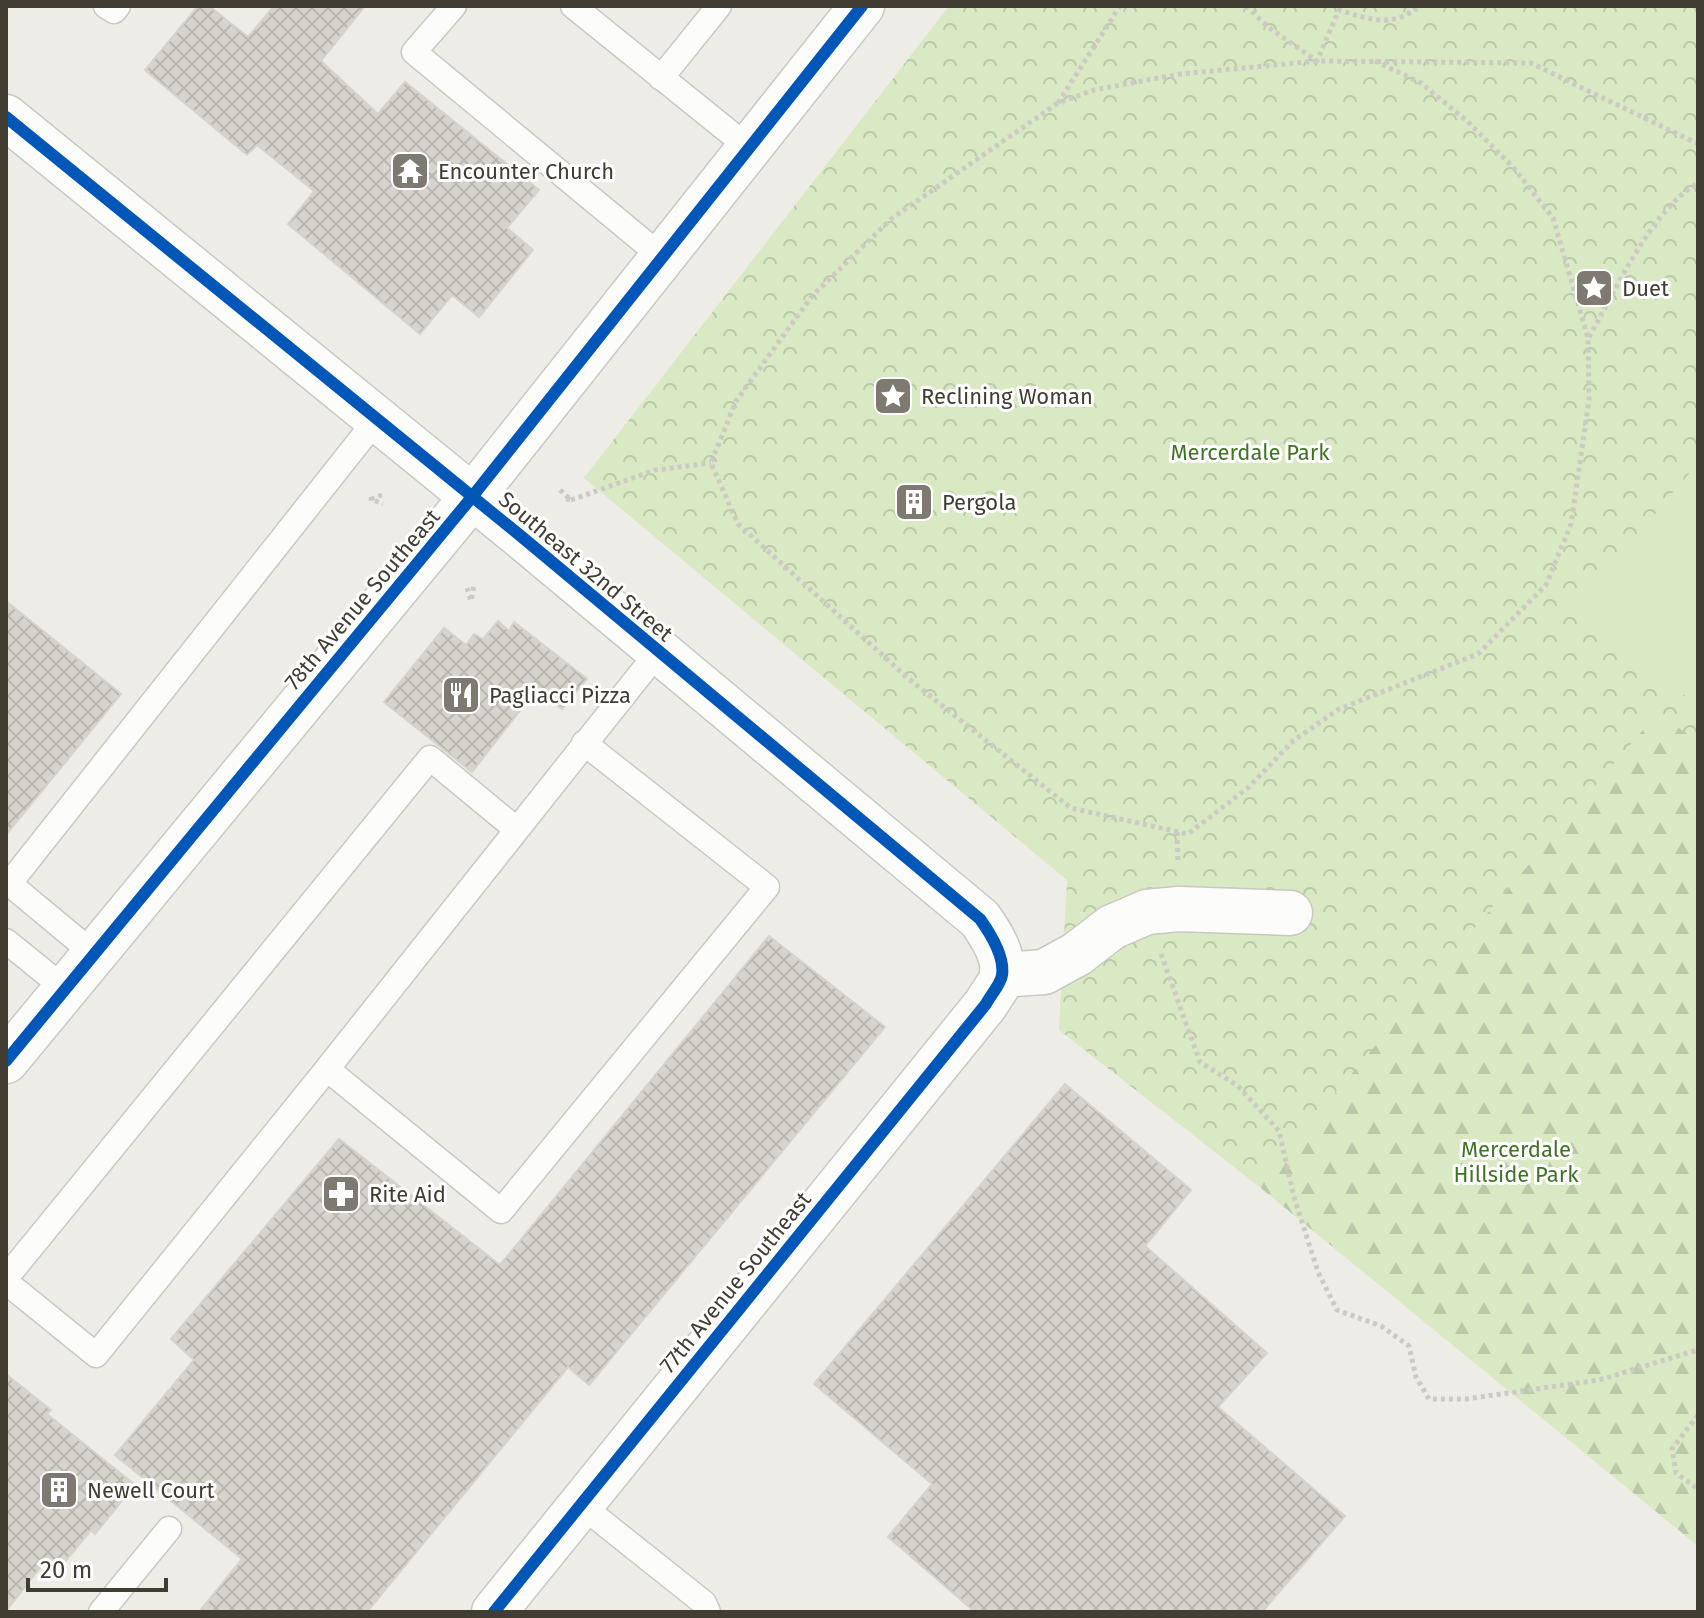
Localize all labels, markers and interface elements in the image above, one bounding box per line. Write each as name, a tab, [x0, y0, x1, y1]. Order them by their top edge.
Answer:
temple icon: Encounter Church	[389, 150, 431, 192]
place label: Encounter Church	[438, 158, 614, 185]
place icon: Duet	[1573, 267, 1615, 309]
place label: Duet	[1622, 275, 1669, 302]
place icon: Reclining Woman	[872, 375, 914, 417]
place label: Reclining Woman	[921, 383, 1093, 410]
park label: Mercerdale Park	[1170, 439, 1330, 466]
building icon: Pergola	[893, 481, 935, 523]
street label: Southeast 32nd Street	[493, 486, 678, 647]
place label: Pergola	[942, 489, 1017, 516]
street label: 78th Avenue Southeast	[279, 504, 446, 695]
restaurant icon: Pagliacci Pizza	[440, 674, 482, 716]
place label: Pagliacci Pizza	[489, 682, 631, 709]
park label: Mercerdale Hillside Park	[1454, 1136, 1579, 1188]
pharmacy icon: Rite Aid	[320, 1173, 362, 1215]
place label: Rite Aid	[369, 1181, 446, 1208]
street label: 77th Avenue Southeast	[654, 1186, 817, 1378]
building icon: Newell Court	[38, 1469, 80, 1511]
place label: Newell Court	[87, 1477, 215, 1504]
scale bar	[28, 1542, 166, 1592]
text: 20 m	[40, 1556, 92, 1584]

